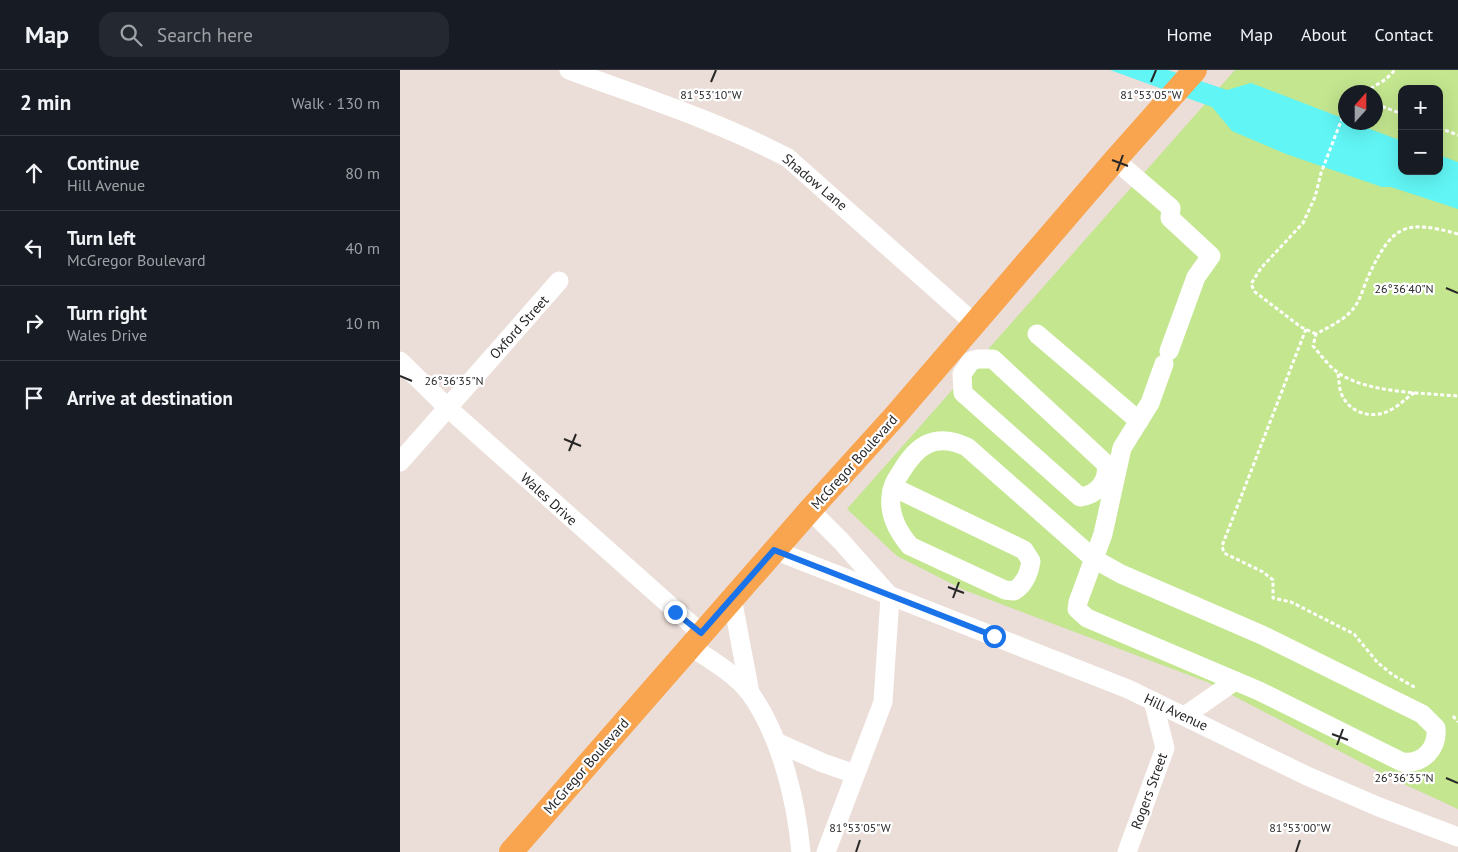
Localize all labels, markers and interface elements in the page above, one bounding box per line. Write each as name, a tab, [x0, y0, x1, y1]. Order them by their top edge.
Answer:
search box	[99, 12, 449, 57]
text: Map	[25, 19, 69, 50]
icon: search	[117, 21, 145, 49]
text: Search here	[157, 23, 253, 47]
text: Home	[1166, 23, 1212, 46]
text: Map	[1240, 23, 1273, 46]
text: About	[1301, 23, 1347, 46]
text: Contact	[1375, 23, 1433, 46]
north arrow	[1338, 85, 1383, 130]
map controls	[1398, 85, 1443, 175]
button: +	[1398, 85, 1443, 130]
text: 81°53'10"W	[680, 87, 742, 102]
text: 81°53'05"W	[1120, 87, 1182, 102]
text: 2 min	[20, 89, 71, 116]
text: Walk · 130 m	[291, 93, 380, 113]
button: −	[1398, 130, 1443, 175]
street label: Shadow Lane	[779, 150, 851, 214]
text: Continue	[67, 151, 139, 175]
icon: ahead	[20, 159, 48, 187]
text: 80 m	[345, 163, 380, 183]
text: Hill Avenue	[67, 175, 145, 195]
text: Turn left	[67, 226, 136, 250]
icon: left	[20, 234, 48, 262]
text: 40 m	[345, 238, 380, 258]
text: McGregor Boulevard	[67, 250, 206, 270]
text: 26°36'40"N	[1374, 281, 1434, 296]
street label: Oxford Street	[486, 291, 553, 363]
text: Turn right	[67, 301, 147, 325]
icon: right	[20, 309, 48, 337]
text: 10 m	[345, 313, 380, 333]
text: Wales Drive	[67, 325, 147, 345]
text: 26°36'35"N	[424, 373, 484, 388]
icon: arrive	[20, 384, 48, 412]
text: Arrive at destination	[67, 386, 233, 410]
street label: McGregor Boulevard	[807, 411, 901, 513]
street label: Wales Drive	[517, 469, 581, 529]
route end	[664, 601, 687, 624]
route start	[983, 625, 1006, 648]
street label: Hill Avenue	[1141, 689, 1211, 735]
street label: McGregor Boulevard	[539, 714, 633, 818]
street label: Rogers Street	[1127, 750, 1171, 832]
text: 26°36'35"N	[1374, 770, 1434, 785]
text: 81°53'05"W	[829, 820, 891, 835]
text: 81°53'00"W	[1269, 820, 1331, 835]

